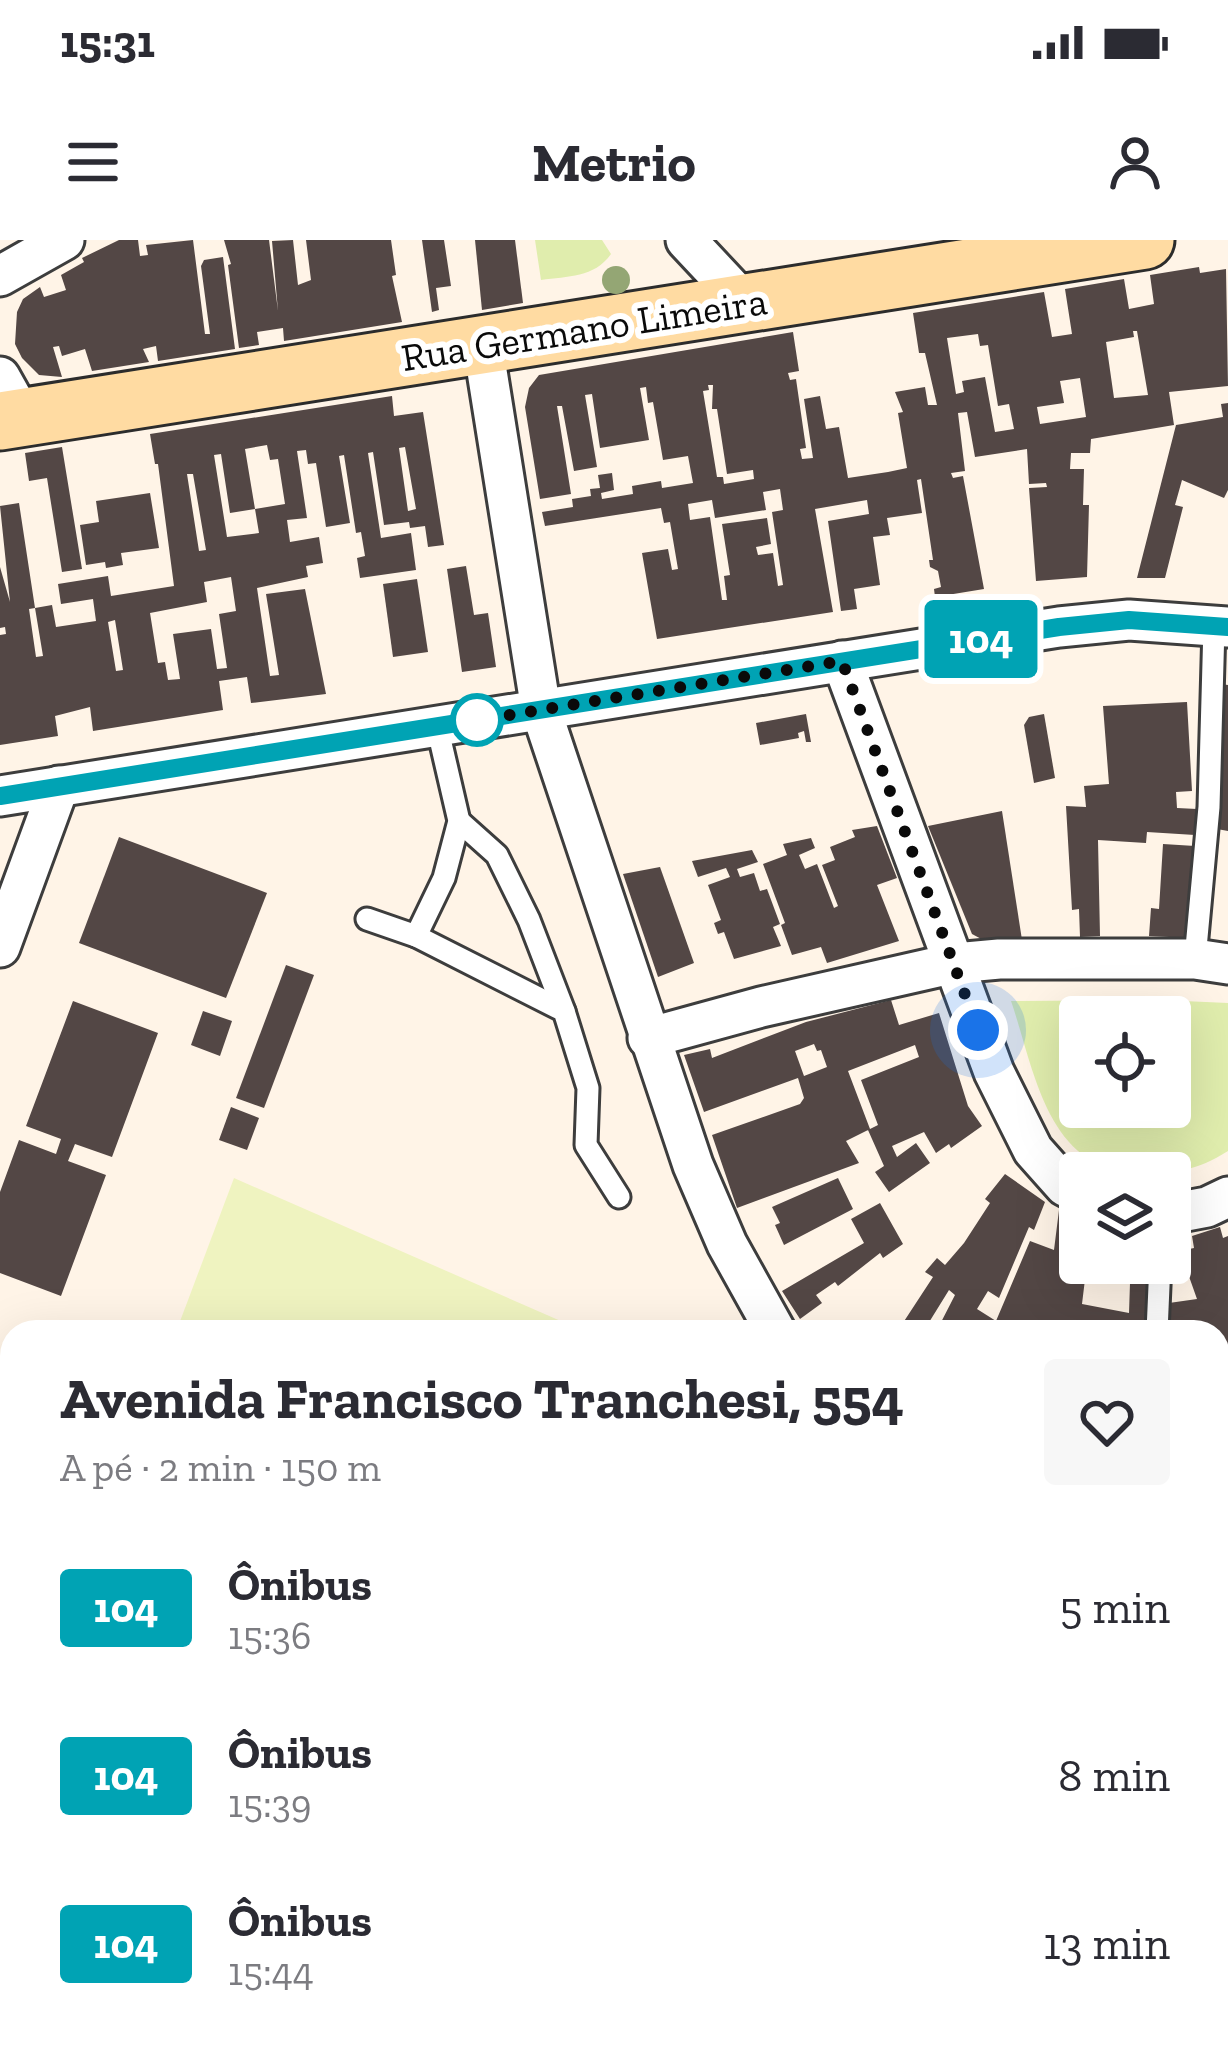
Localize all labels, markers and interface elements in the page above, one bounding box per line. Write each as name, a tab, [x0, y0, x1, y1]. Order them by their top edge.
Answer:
text: 15:31	[60, 15, 155, 69]
icon: menu	[60, 129, 126, 195]
icon: person	[1102, 129, 1168, 195]
text: Metrio	[532, 130, 696, 195]
street label: Rua Germano Limeira	[398, 277, 770, 381]
line badge: 104	[912, 600, 1050, 678]
text: 104	[948, 613, 1014, 664]
unlabelled marker	[452, 695, 502, 745]
map controls	[1059, 996, 1191, 1284]
button: locate	[1059, 996, 1191, 1128]
your location	[948, 1000, 1008, 1060]
button: layers	[1059, 1152, 1191, 1284]
button: heart	[1044, 1359, 1170, 1485]
text: Avenida Francisco Tranchesi, 554	[60, 1364, 904, 1433]
text: A pé · 2 min · 150 m	[60, 1444, 381, 1491]
text: Ônibus	[228, 1558, 372, 1612]
text: 5 min	[1060, 1581, 1170, 1635]
text: 104	[93, 1582, 159, 1633]
text: 15:36	[228, 1612, 312, 1659]
text: Ônibus	[228, 1726, 372, 1780]
text: 8 min	[1058, 1749, 1170, 1803]
text: 104	[93, 1750, 159, 1801]
text: 15:39	[228, 1780, 312, 1827]
text: Ônibus	[228, 1894, 372, 1948]
text: 13 min	[1043, 1917, 1170, 1971]
text: 104	[93, 1918, 159, 1969]
text: 15:44	[228, 1948, 314, 1995]

